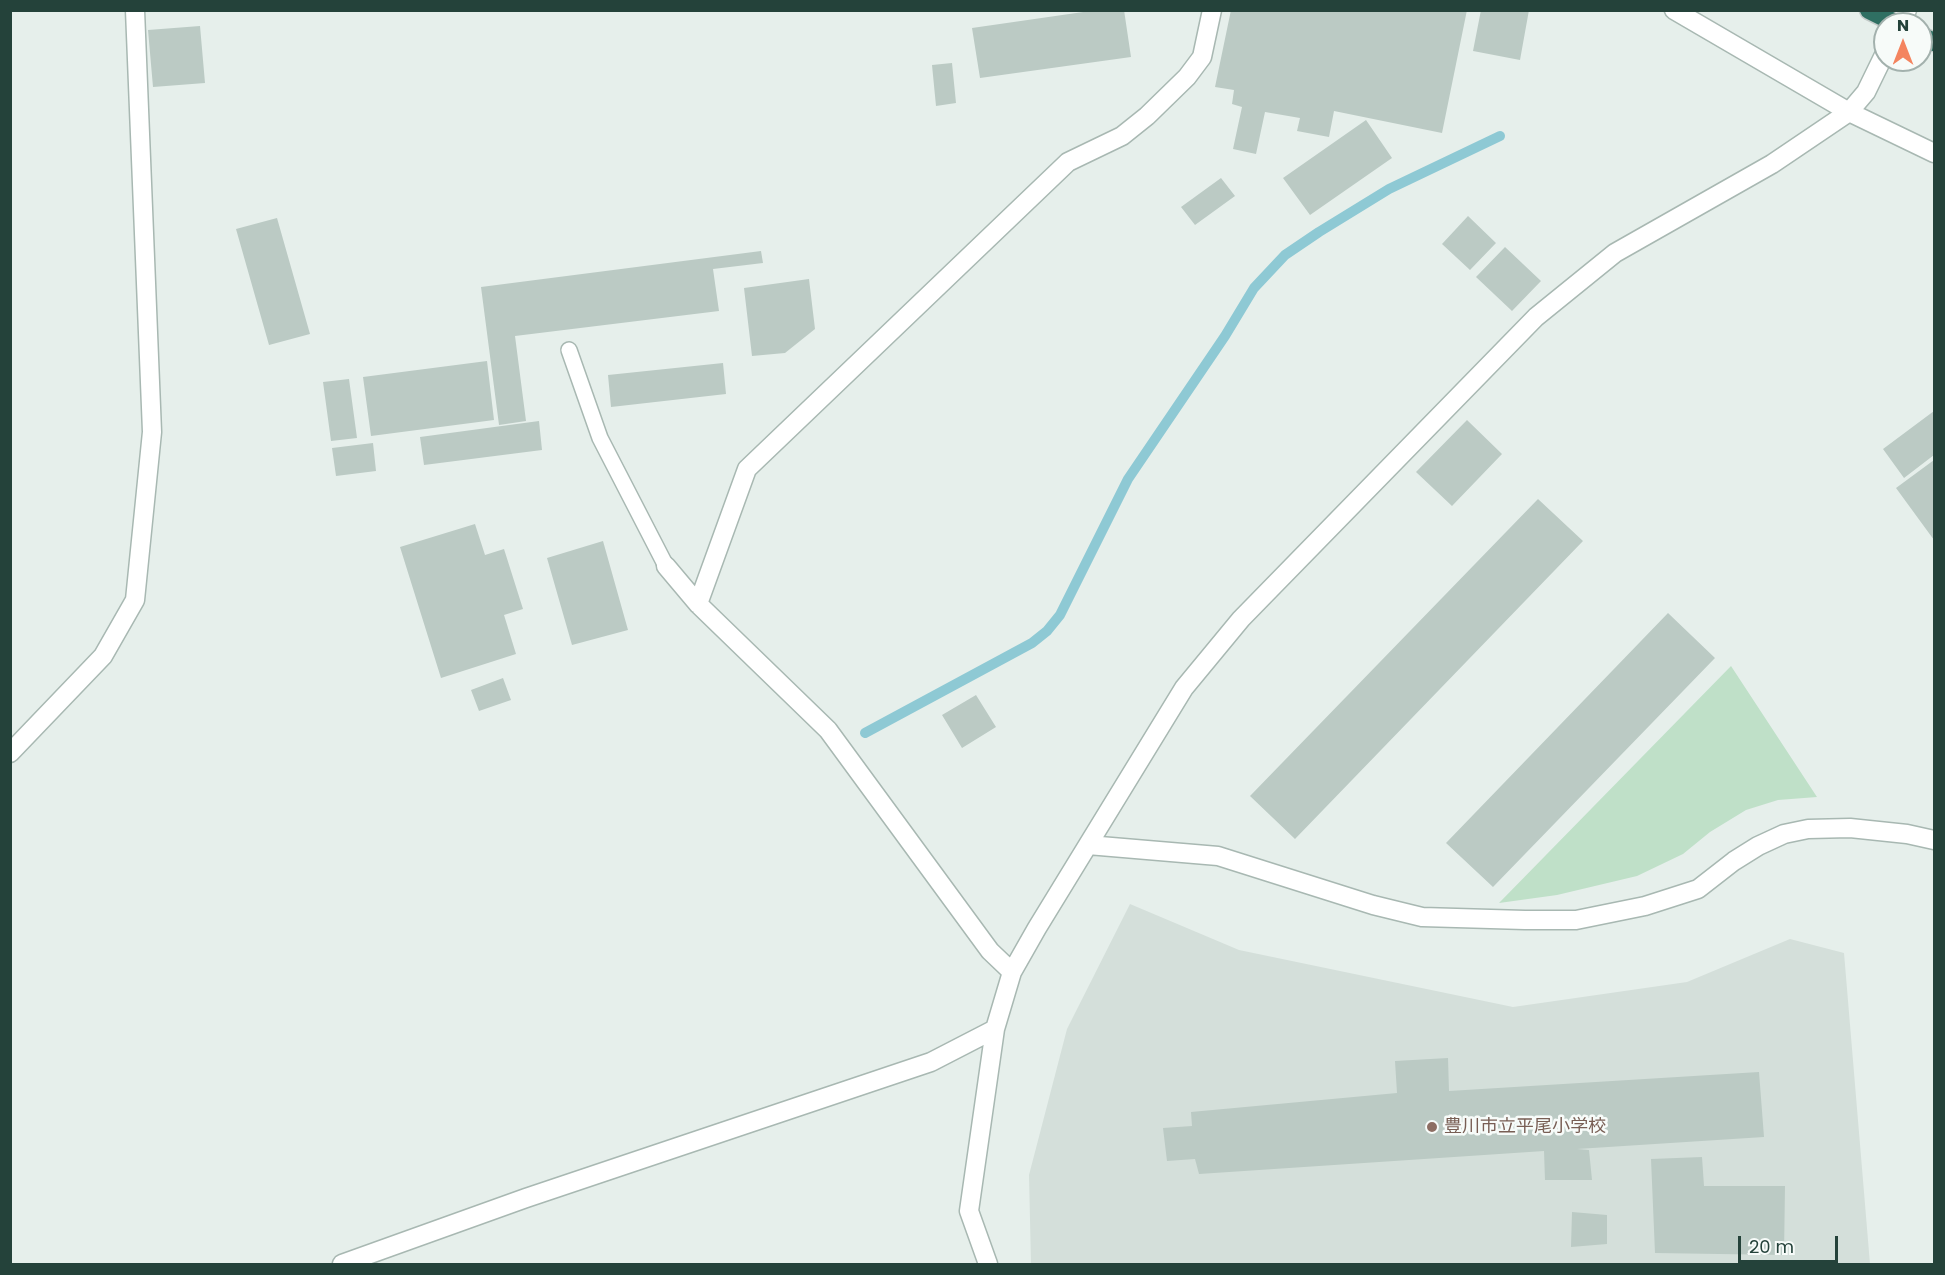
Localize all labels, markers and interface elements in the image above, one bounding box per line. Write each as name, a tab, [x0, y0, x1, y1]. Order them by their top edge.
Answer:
north arrow	[1873, 12, 1933, 72]
text: N	[1897, 14, 1909, 37]
place label: 豊川市立平尾小学校	[1444, 1116, 1606, 1138]
marker: 豊川市立平尾小学校	[1425, 1120, 1439, 1134]
scale bar	[1741, 1224, 1842, 1262]
text: 20 m	[1749, 1234, 1794, 1259]

